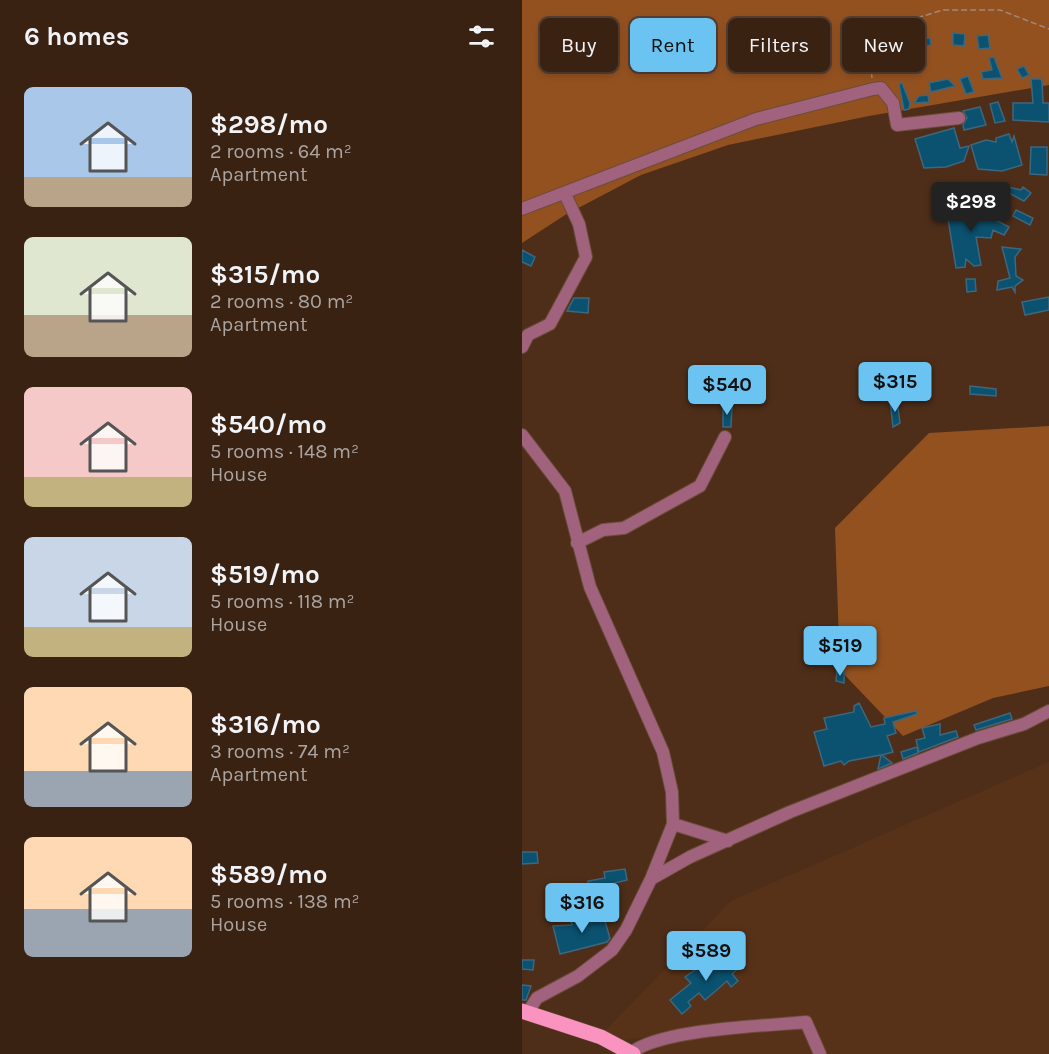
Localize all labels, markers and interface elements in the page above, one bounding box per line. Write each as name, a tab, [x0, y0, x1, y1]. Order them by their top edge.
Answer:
chip: Buy	[540, 18, 618, 72]
chip: Rent	[630, 18, 716, 72]
chip: Filters	[728, 18, 830, 72]
chip: New	[842, 18, 925, 72]
icon: filters	[465, 20, 498, 53]
text: 6 homes	[24, 21, 129, 52]
text: $298/mo	[210, 109, 328, 140]
icon: home	[72, 111, 144, 183]
text: 2 rooms · 64 m²	[210, 140, 352, 163]
text: Apartment	[210, 163, 308, 186]
pin: $298	[935, 182, 1007, 233]
text: $298	[945, 190, 997, 213]
text: $315/mo	[210, 259, 320, 290]
icon: home	[72, 261, 144, 333]
text: 2 rooms · 80 m²	[210, 290, 353, 313]
text: Apartment	[210, 313, 308, 336]
pin: $315	[859, 362, 931, 413]
pin: $540	[691, 365, 763, 416]
text: $315	[873, 370, 918, 393]
text: $540	[702, 373, 752, 396]
text: $540/mo	[210, 409, 327, 440]
icon: home	[72, 411, 144, 483]
text: 5 rooms · 148 m²	[210, 440, 359, 463]
text: House	[210, 463, 267, 486]
text: $519/mo	[210, 559, 320, 590]
icon: home	[72, 561, 144, 633]
text: 5 rooms · 118 m²	[210, 590, 354, 613]
text: House	[210, 613, 267, 636]
pin: $519	[804, 626, 876, 677]
text: $519	[818, 634, 862, 657]
text: $316/mo	[210, 709, 321, 740]
icon: home	[72, 711, 144, 783]
text: 3 rooms · 74 m²	[210, 740, 350, 763]
text: Apartment	[210, 763, 308, 786]
text: $589/mo	[210, 859, 327, 890]
icon: home	[72, 861, 144, 933]
pin: $316	[546, 883, 618, 934]
text: 5 rooms · 138 m²	[210, 890, 360, 913]
text: $316	[559, 891, 605, 914]
text: House	[210, 913, 267, 936]
pin: $589	[670, 931, 742, 982]
text: $589	[681, 939, 731, 962]

